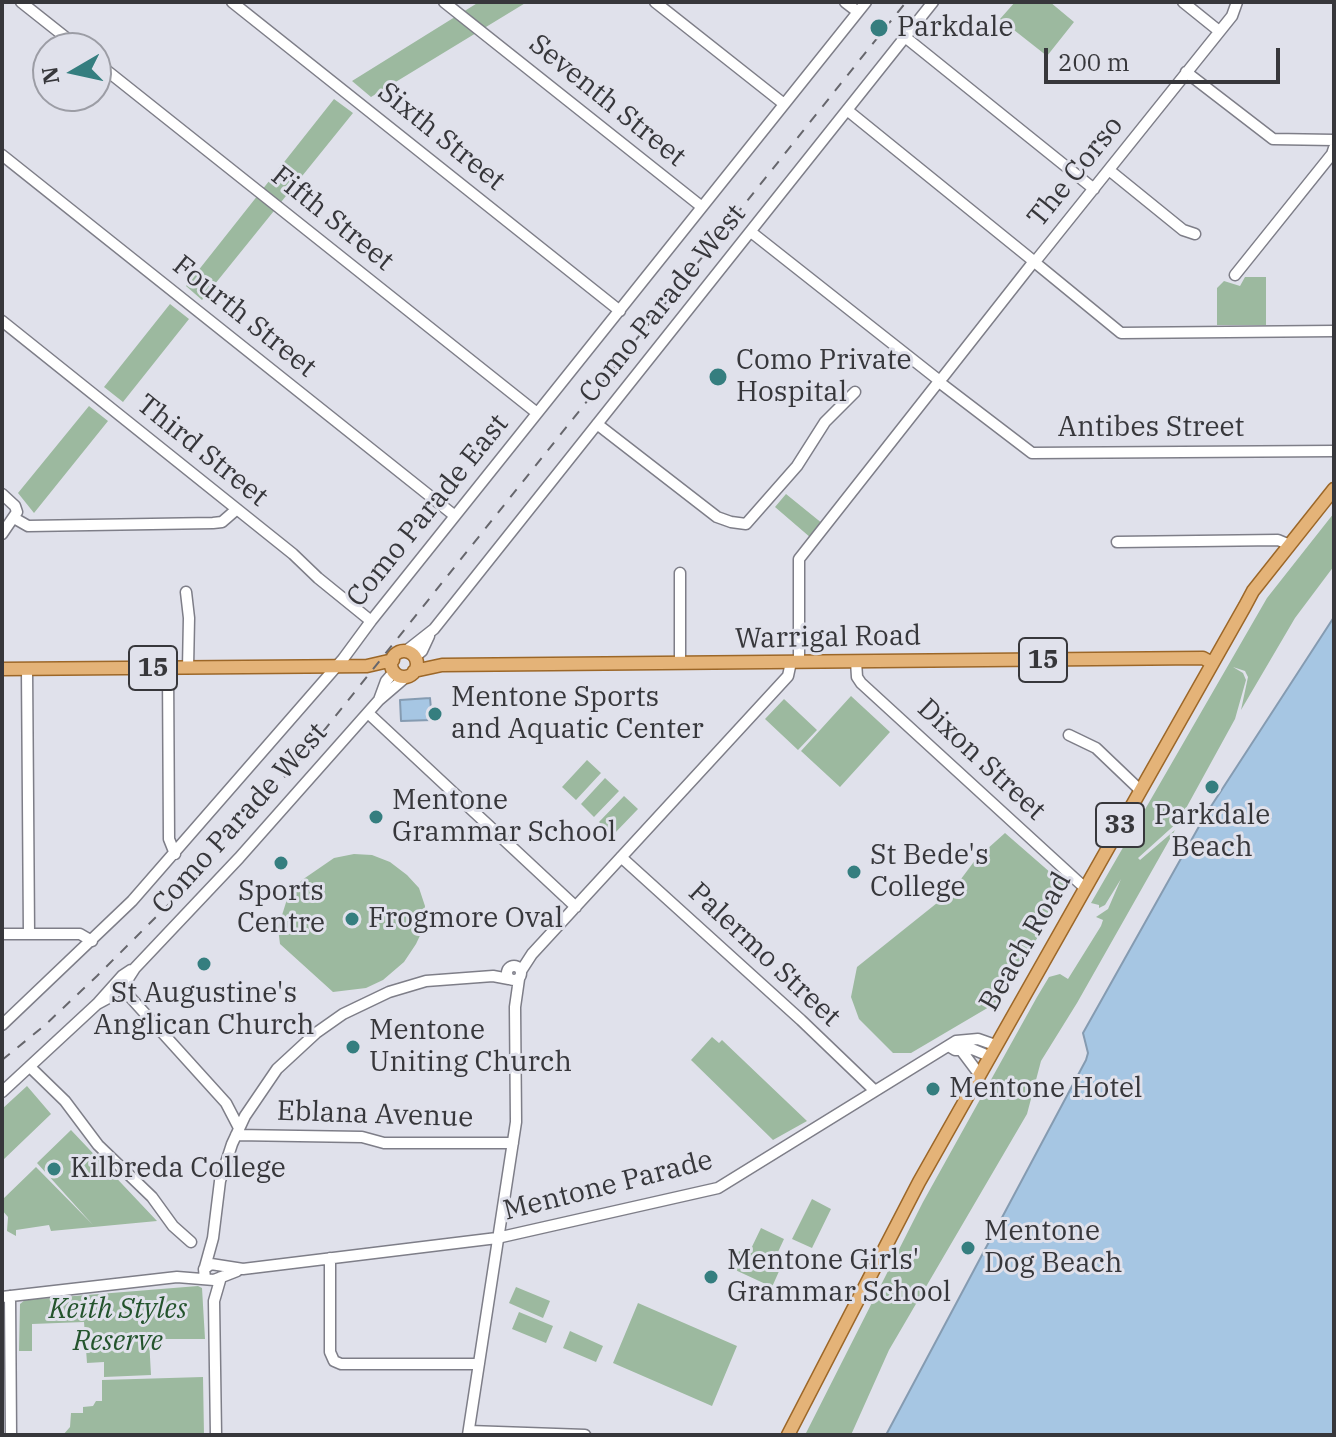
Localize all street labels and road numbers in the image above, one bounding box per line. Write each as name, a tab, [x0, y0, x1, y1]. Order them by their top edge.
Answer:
street label: Seventh Street	[522, 28, 692, 174]
street label: Sixth Street	[371, 76, 511, 198]
street label: The Corso	[1021, 110, 1131, 234]
street label: Fifth Street	[264, 159, 400, 279]
street label: Como Parade West	[573, 198, 753, 410]
street label: Fourth Street	[166, 249, 322, 385]
street label: Third Street	[130, 388, 274, 514]
street label: Como Parade East	[340, 408, 516, 614]
street label: Antibes Street	[1058, 411, 1244, 445]
street label: Warrigal Road	[734, 620, 922, 656]
road number: 15	[1019, 638, 1067, 682]
road number: 15	[129, 646, 177, 690]
street label: Dixon Street	[910, 692, 1052, 828]
street label: Como Parade West	[145, 717, 335, 921]
road number: 33	[1096, 803, 1144, 847]
street label: Beach Road	[973, 867, 1079, 1017]
street label: Palermo Street	[681, 876, 847, 1034]
street label: Eblana Avenue	[276, 1095, 474, 1135]
street label: Mentone Parade	[500, 1144, 716, 1228]

